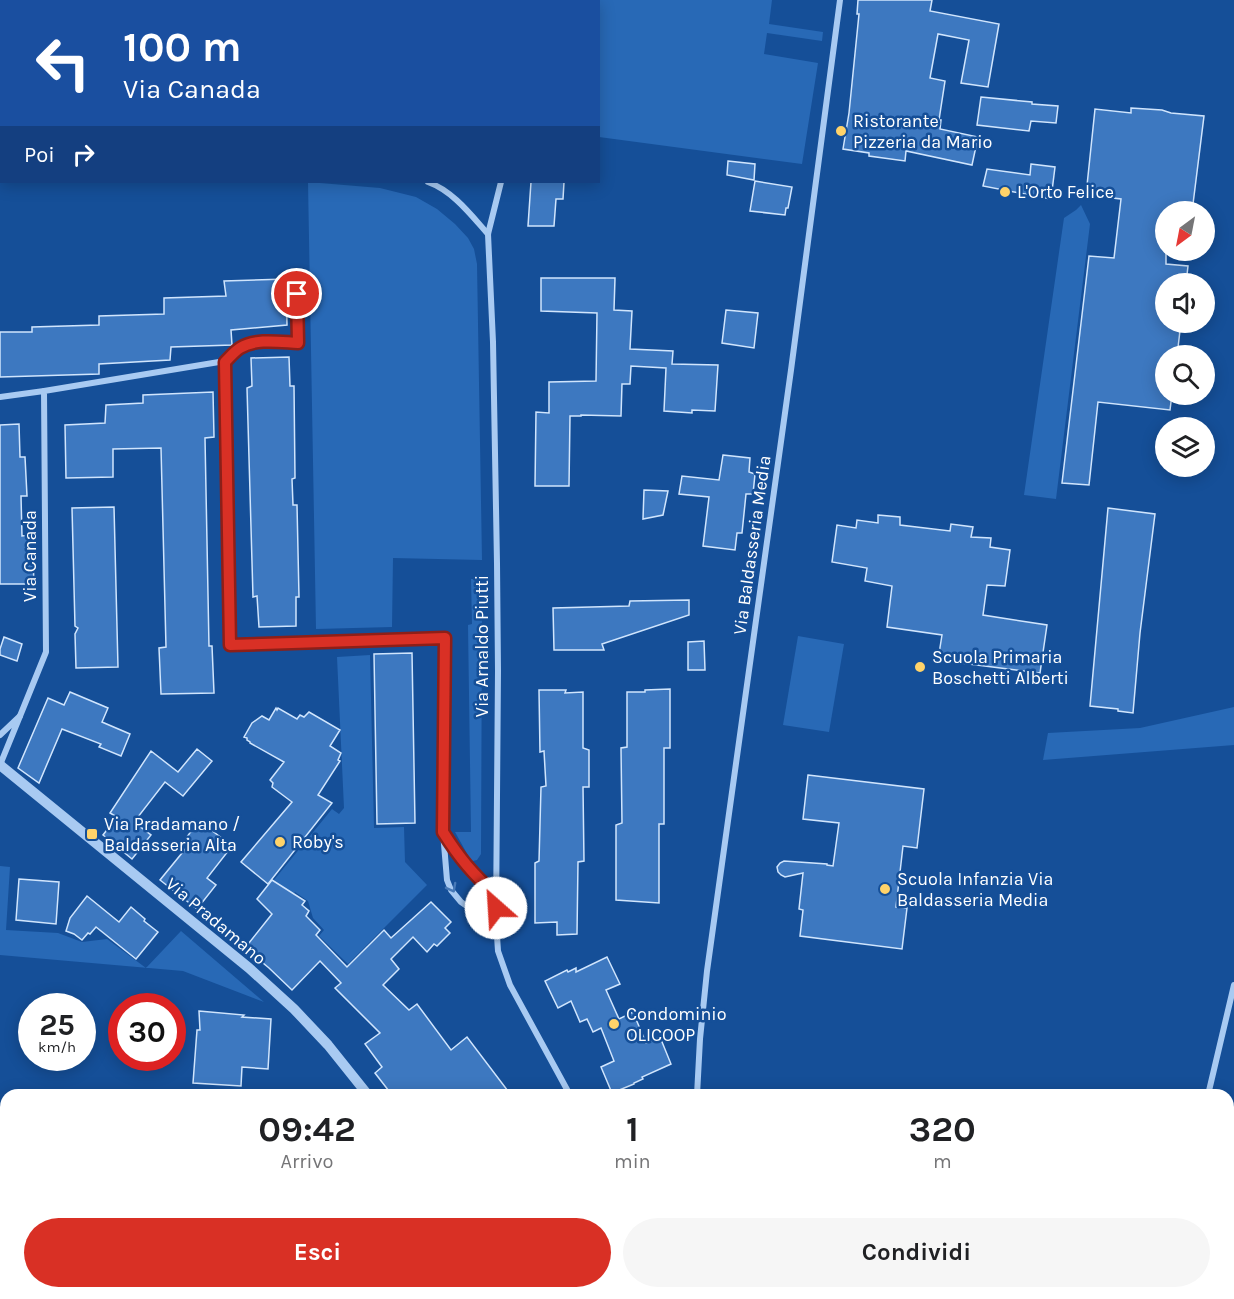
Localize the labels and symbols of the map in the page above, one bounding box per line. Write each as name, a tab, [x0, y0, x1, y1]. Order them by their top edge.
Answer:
place label: Ristorante Pizzeria da Mario	[853, 110, 992, 153]
marker: Ristorante Pizzeria da Mario	[834, 124, 848, 138]
place label: L'Orto Felice	[1017, 181, 1114, 203]
marker: L'Orto Felice	[998, 185, 1012, 199]
north arrow	[1155, 201, 1215, 261]
pin	[271, 268, 322, 319]
street label: Via Baldasseria Media	[729, 454, 775, 636]
street label: Via Canada	[19, 510, 41, 602]
street label: Via Arnaldo Piutti	[471, 575, 493, 717]
place label: Scuola Primaria Boschetti Alberti	[932, 646, 1069, 689]
marker: Scuola Primaria Boschetti Alberti	[913, 660, 927, 674]
place label: Via Pradamano / Baldasseria Alta	[104, 813, 240, 856]
marker: Via Pradamano / Baldasseria Alta	[85, 827, 99, 841]
place label: Roby's	[292, 831, 344, 853]
marker: Roby's	[273, 835, 287, 849]
place label: Scuola Infanzia Via Baldasseria Media	[897, 868, 1053, 911]
street label: Via Pradamano	[161, 873, 271, 969]
position arrow	[464, 876, 528, 940]
one-way arrow	[445, 881, 456, 892]
marker: Scuola Infanzia Via Baldasseria Media	[878, 882, 892, 896]
speed limit sign: 30	[108, 993, 186, 1071]
place label: Condominio OLICOOP	[626, 1003, 727, 1046]
marker: Condominio OLICOOP	[607, 1017, 621, 1031]

